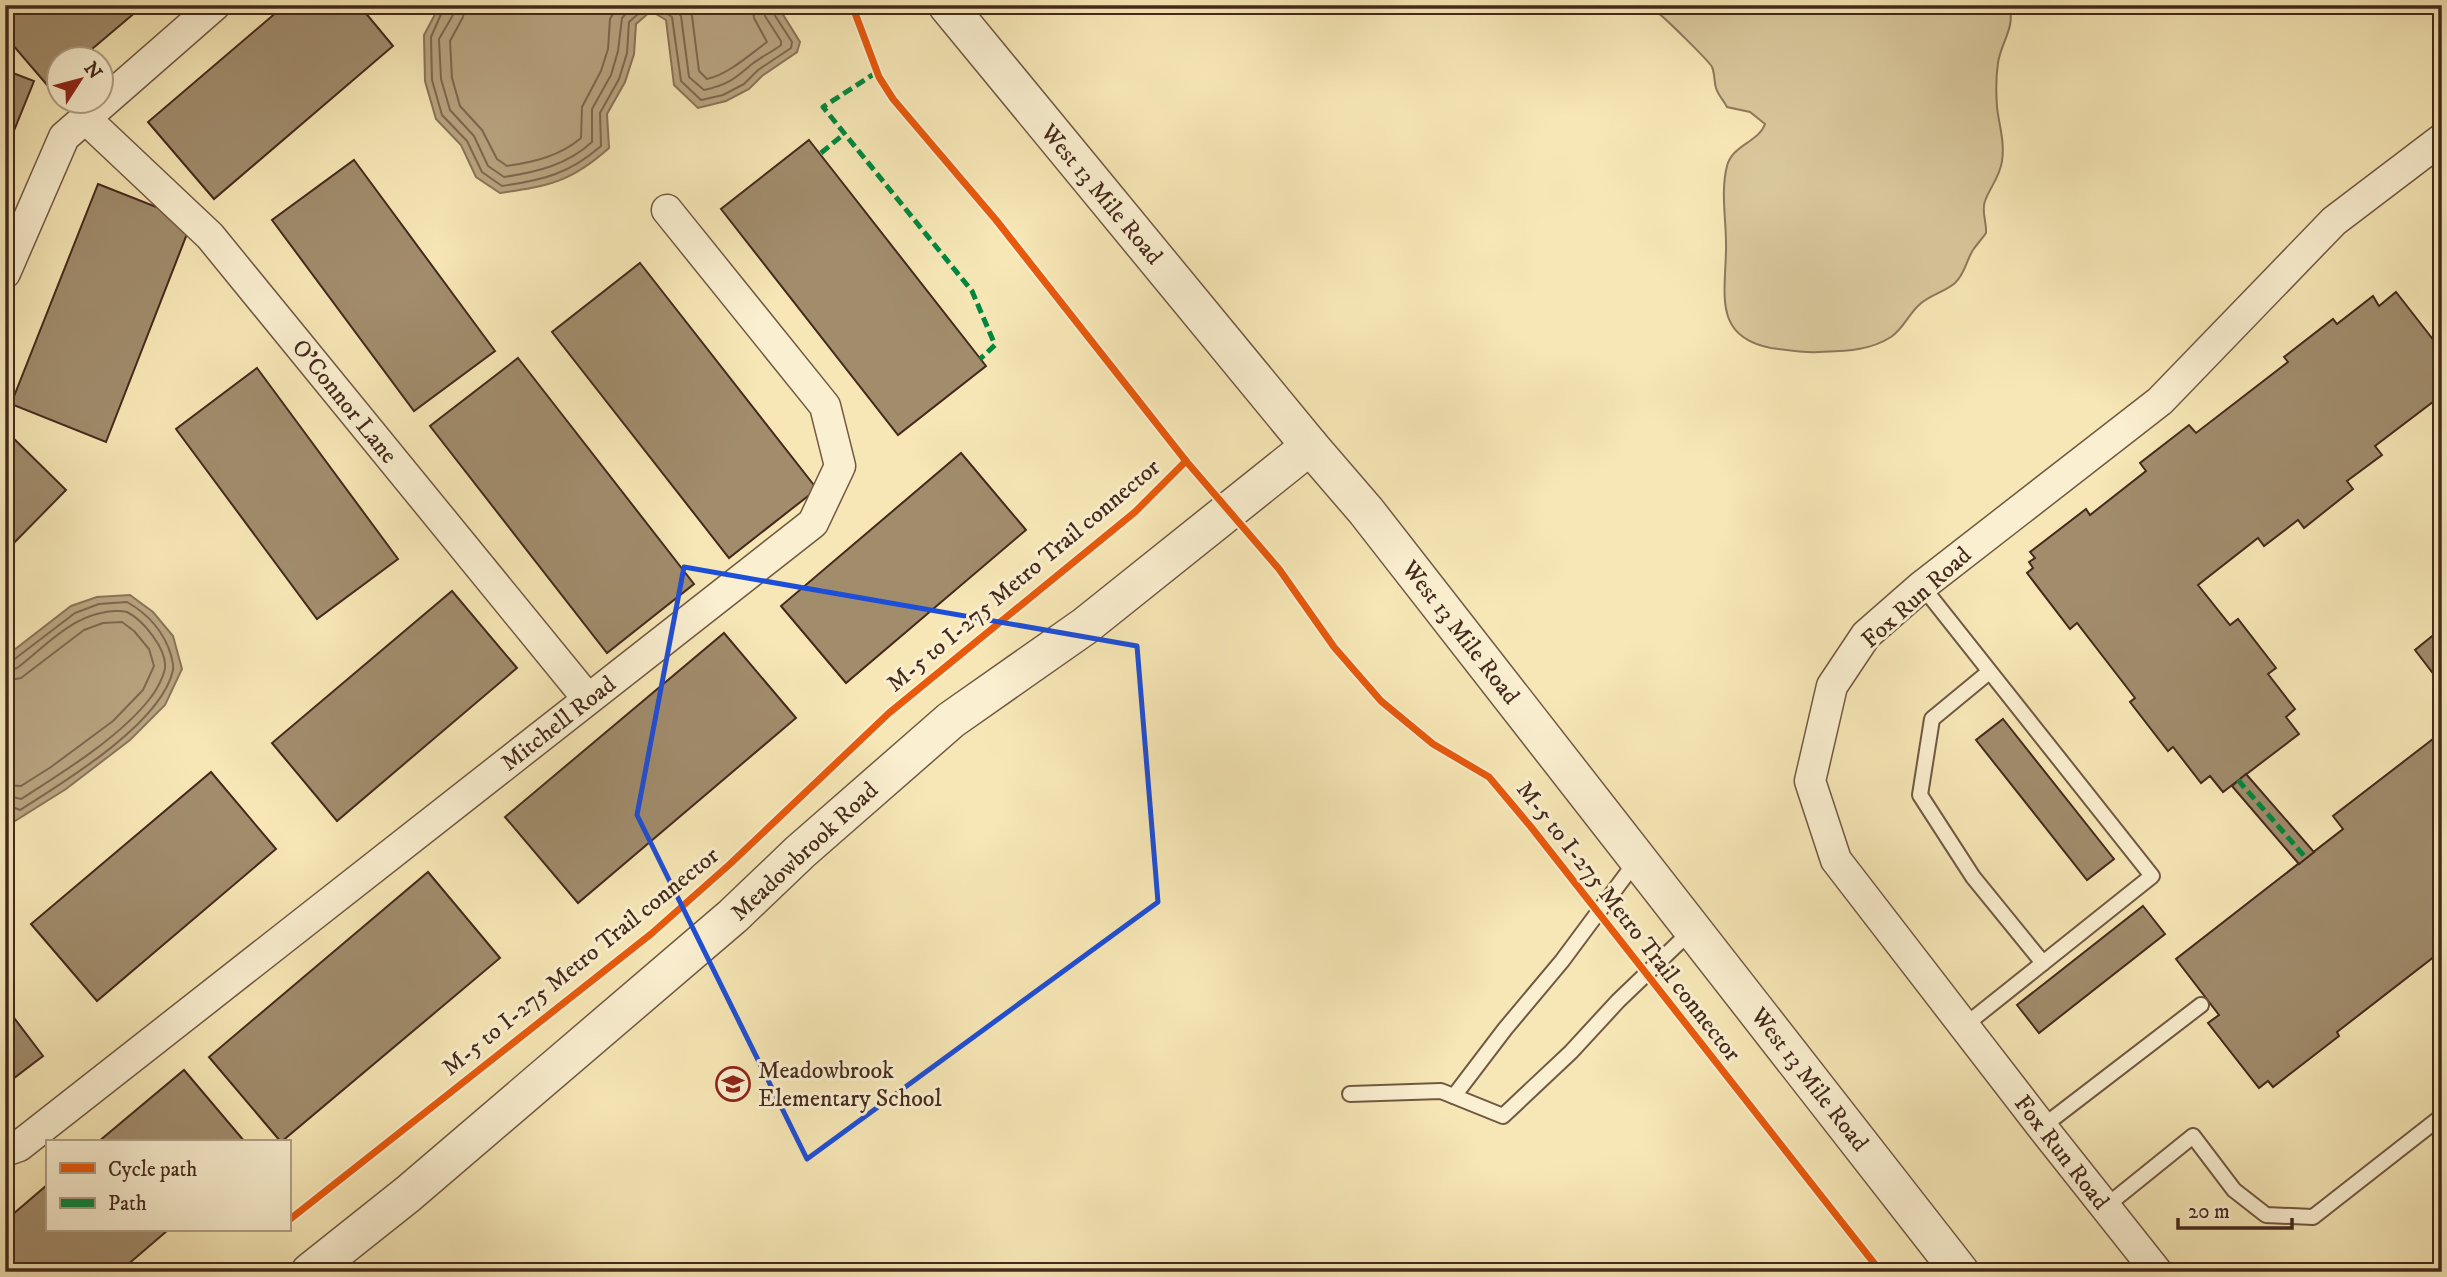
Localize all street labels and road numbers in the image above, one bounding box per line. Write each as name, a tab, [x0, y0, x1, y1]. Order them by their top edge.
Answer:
street label: West 13 Mile Road	[1033, 117, 1169, 271]
street label: O'Connor Lane	[285, 333, 404, 470]
street label: M-5 to I-275 Metro Trail connector	[881, 453, 1166, 699]
street label: Fox Run Road	[1856, 541, 1978, 655]
street label: West 13 Mile Road	[1394, 554, 1526, 711]
street label: Mitchell Road	[495, 670, 622, 778]
street label: M-5 to I-275 Metro Trail connector	[1509, 775, 1747, 1068]
street label: Meadowbrook Road	[725, 776, 885, 928]
street label: M-5 to I-275 Metro Trail connector	[436, 841, 725, 1083]
street label: West 13 Mile Road	[1743, 1001, 1875, 1158]
street label: Fox Run Road	[2007, 1089, 2115, 1216]

